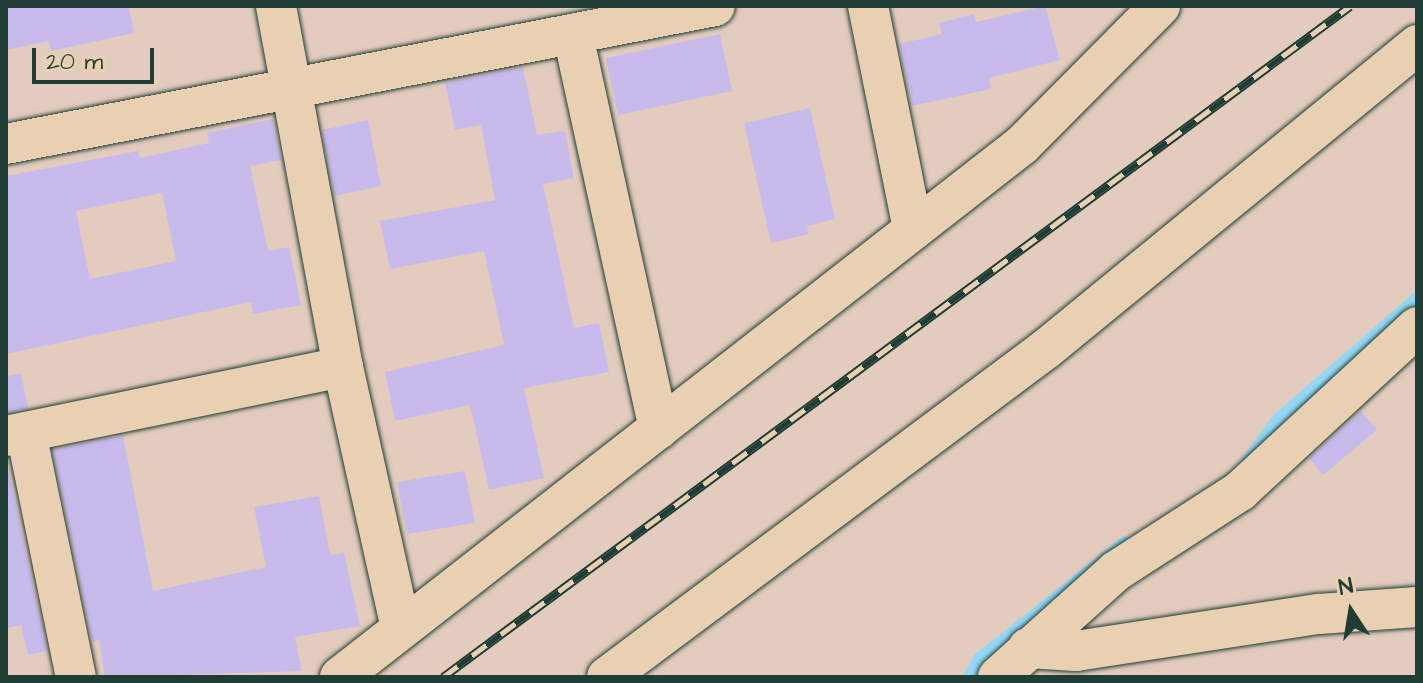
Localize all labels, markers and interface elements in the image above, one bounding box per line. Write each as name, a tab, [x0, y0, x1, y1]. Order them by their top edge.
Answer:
scale bar	[36, 32, 158, 82]
text: 20 m	[46, 45, 103, 79]
text: N	[1336, 570, 1356, 604]
north arrow	[1311, 571, 1391, 651]

